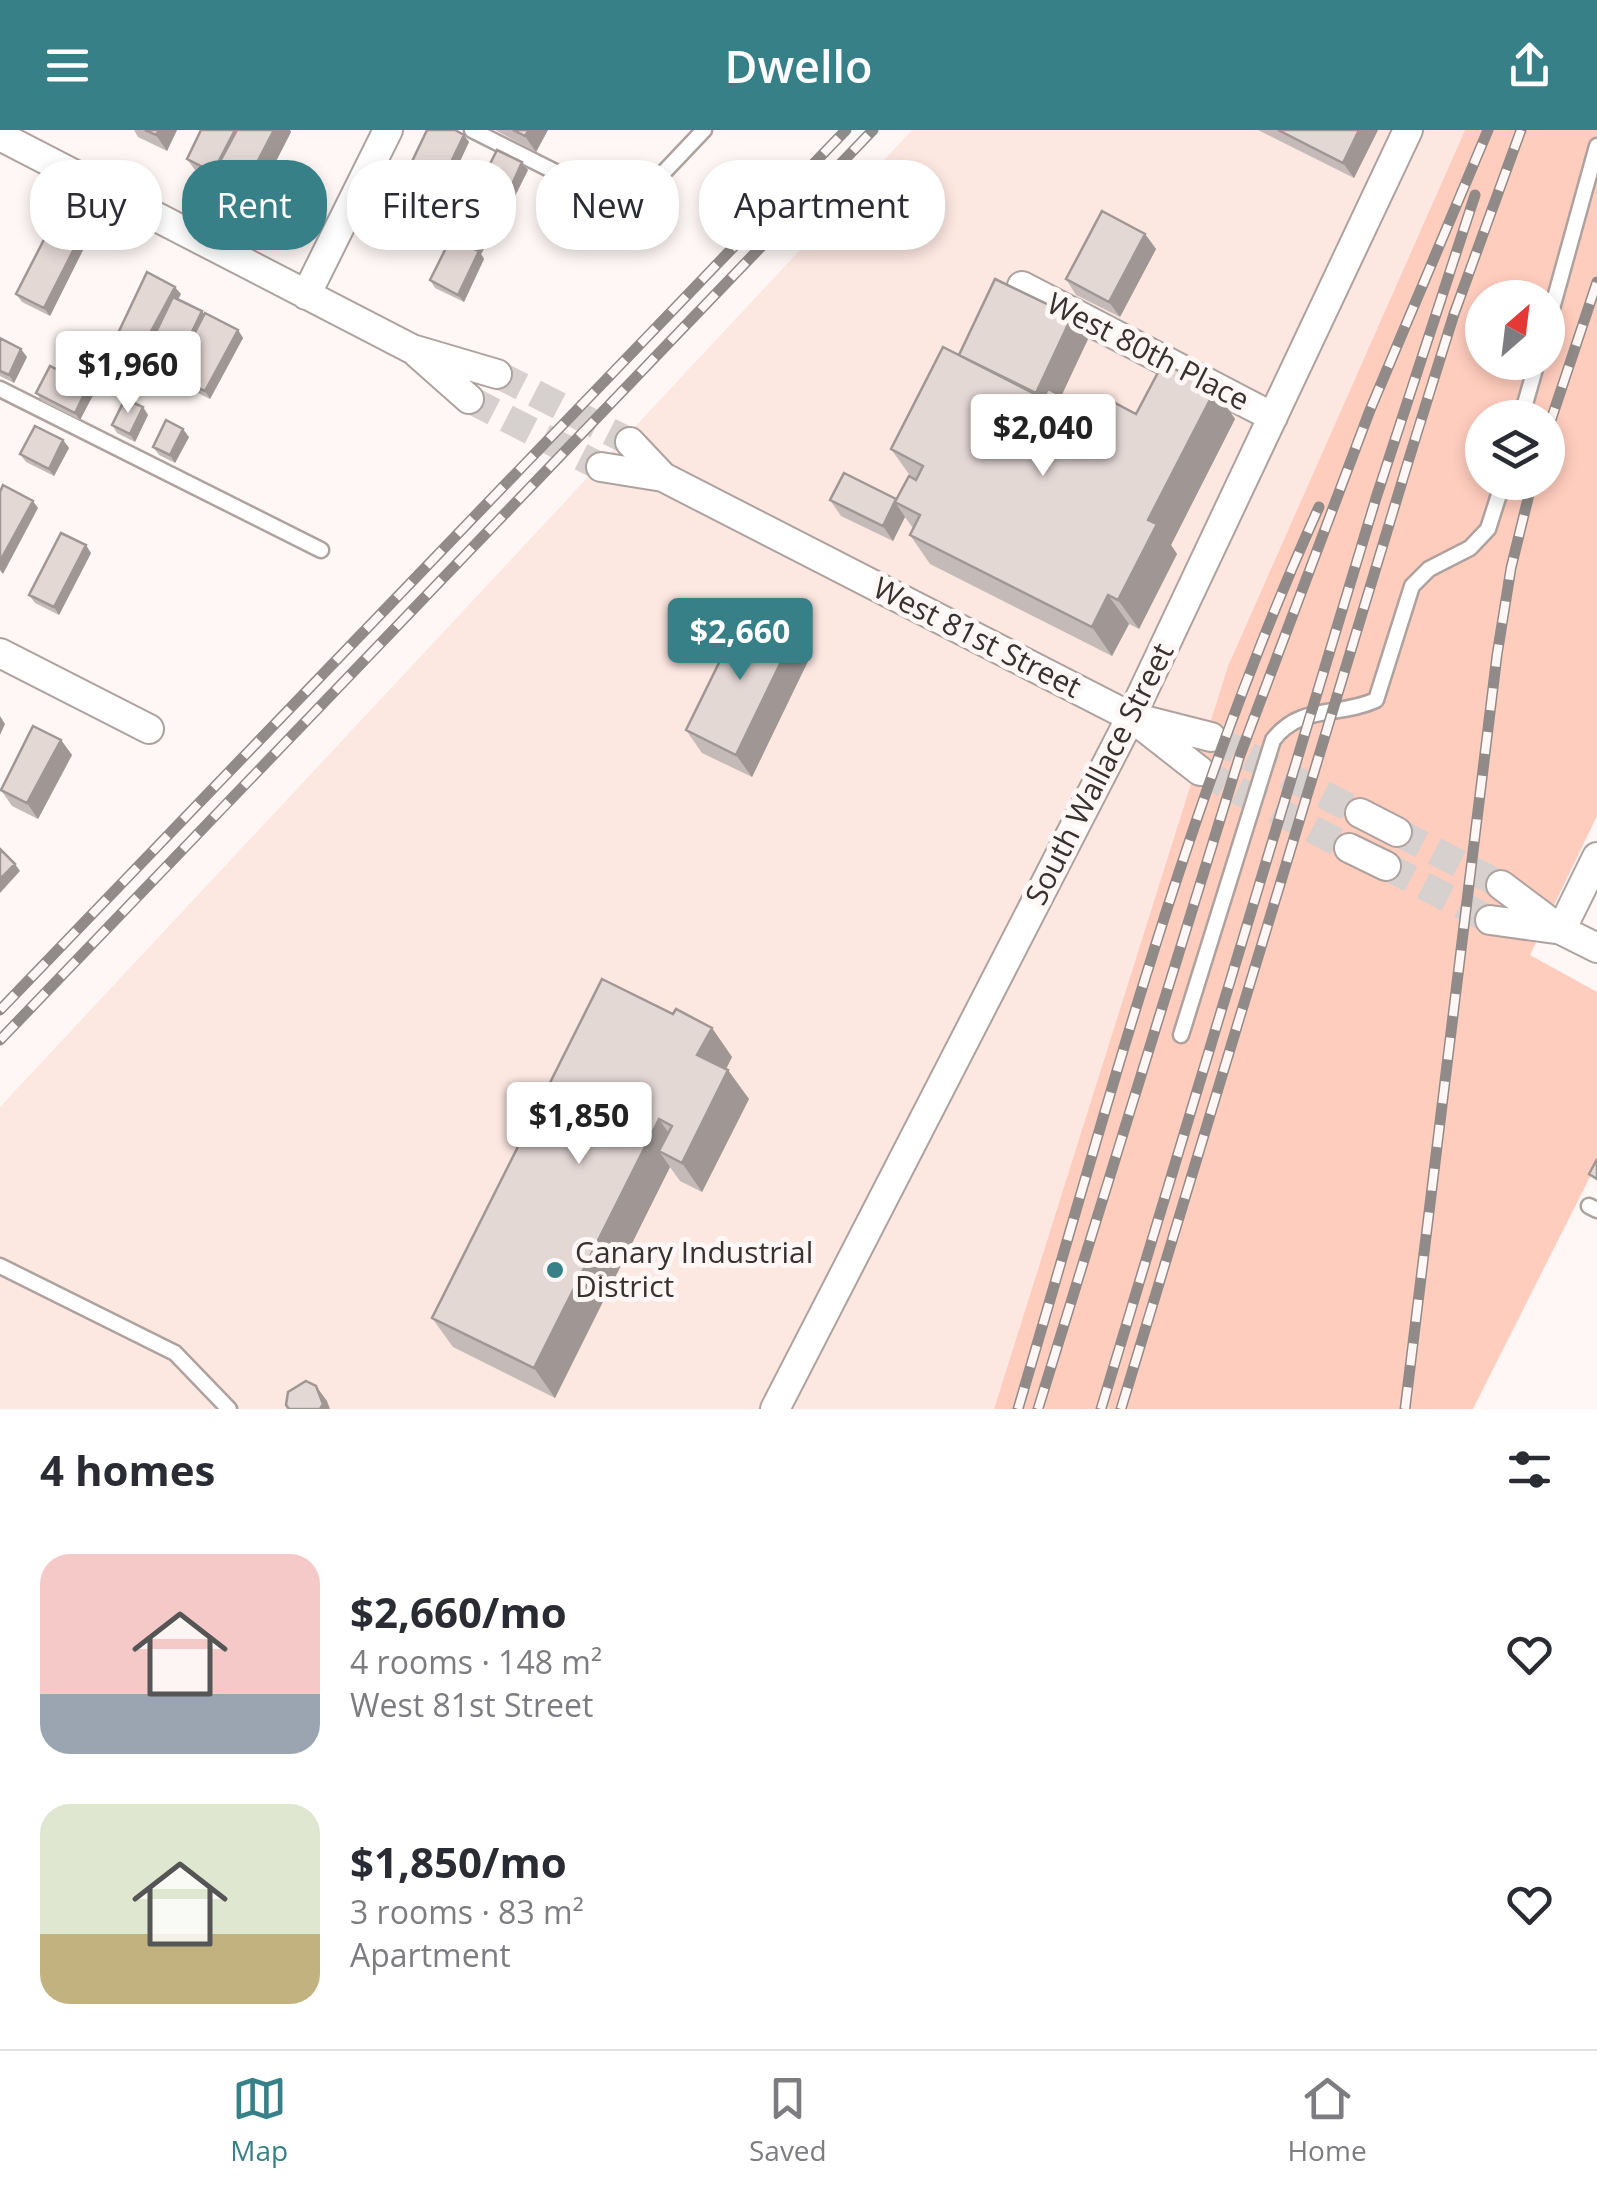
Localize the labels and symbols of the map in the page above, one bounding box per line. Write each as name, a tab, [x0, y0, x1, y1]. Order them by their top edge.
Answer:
north arrow	[1465, 280, 1565, 380]
street label: West 80th Place	[1040, 282, 1257, 419]
pin: $1,960	[47, 331, 209, 416]
pin: $2,040	[962, 394, 1124, 479]
street label: West 81st Street	[867, 567, 1089, 707]
pin: $2,660	[659, 598, 821, 683]
street label: South Wallace Street	[1015, 635, 1182, 911]
pin: $1,850	[498, 1082, 660, 1167]
place label: Canary Industrial District	[575, 1231, 813, 1306]
marker: Canary Industrial District	[544, 1259, 566, 1281]

